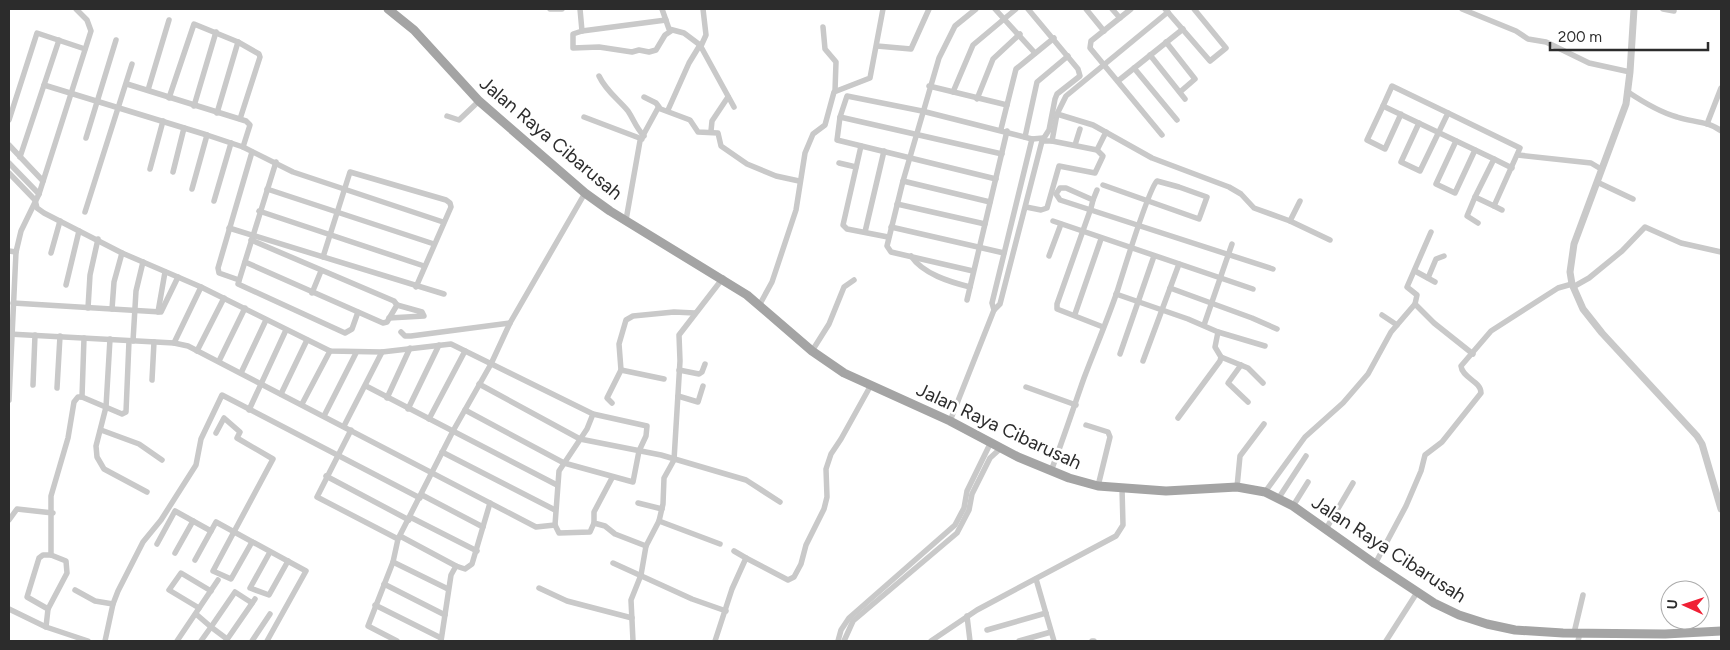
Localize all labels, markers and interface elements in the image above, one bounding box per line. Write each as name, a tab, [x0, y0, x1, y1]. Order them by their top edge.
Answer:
scale bar	[1550, 20, 1708, 52]
text: 200 m	[1558, 28, 1602, 46]
street label: Jalan Raya Cibarusah	[475, 72, 627, 204]
street label: Jalan Raya Cibarusah	[913, 378, 1085, 474]
street label: Jalan Raya Cibarusah	[1308, 491, 1470, 607]
north arrow	[1660, 580, 1710, 630]
text: U	[1664, 599, 1681, 610]

